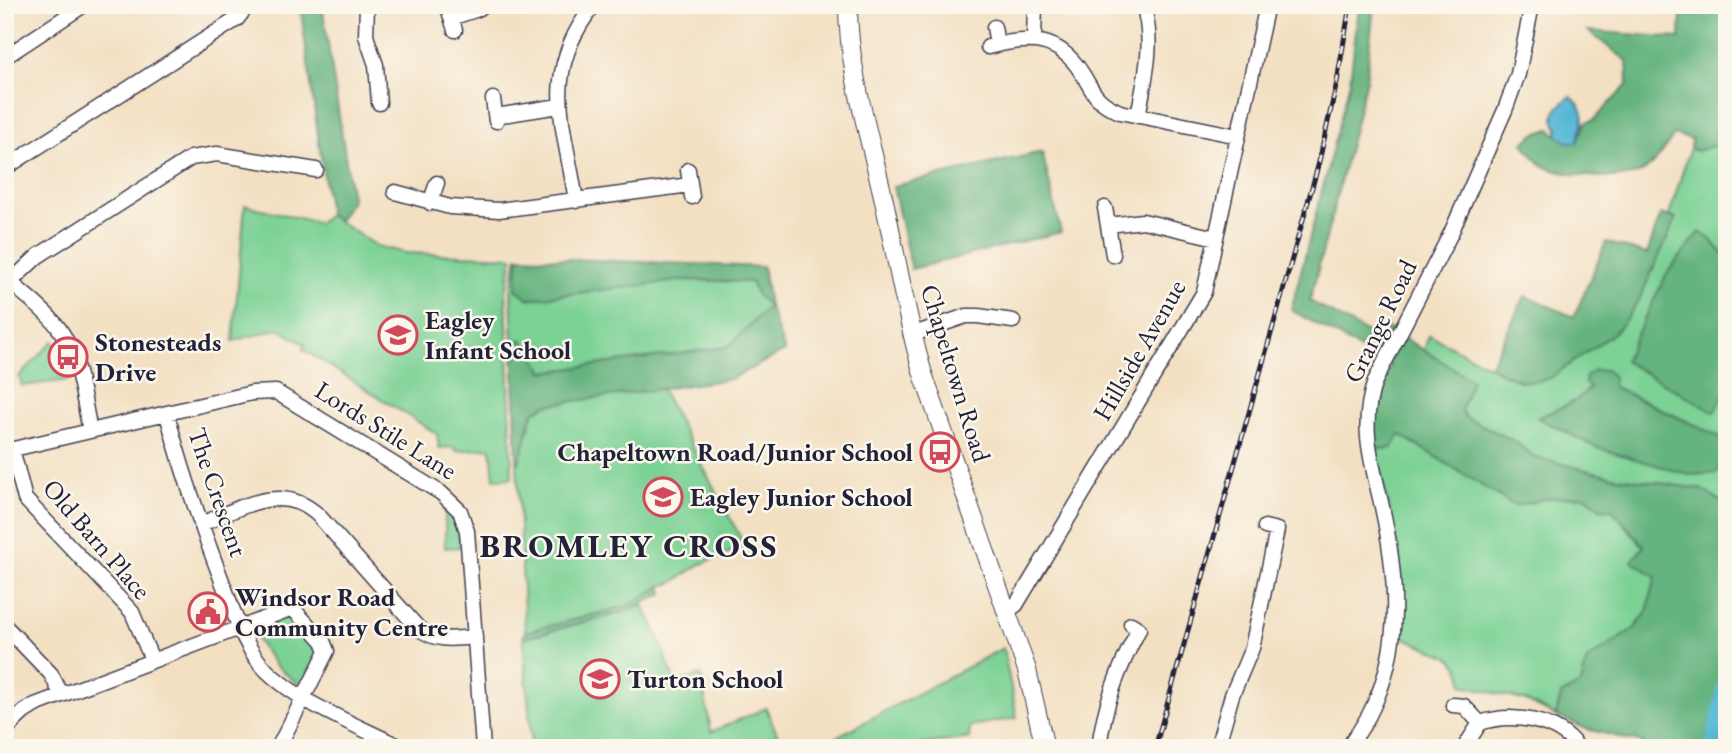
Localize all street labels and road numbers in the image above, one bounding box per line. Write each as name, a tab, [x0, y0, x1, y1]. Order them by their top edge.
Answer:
street label: Grange Road	[1336, 253, 1425, 388]
street label: Hillside Avenue	[1085, 273, 1193, 427]
street label: Chapeltown Road	[913, 280, 999, 467]
street label: Lords Stile Lane	[309, 373, 463, 487]
street label: The Crescent	[180, 423, 256, 561]
street label: Old Barn Place	[35, 472, 159, 606]

